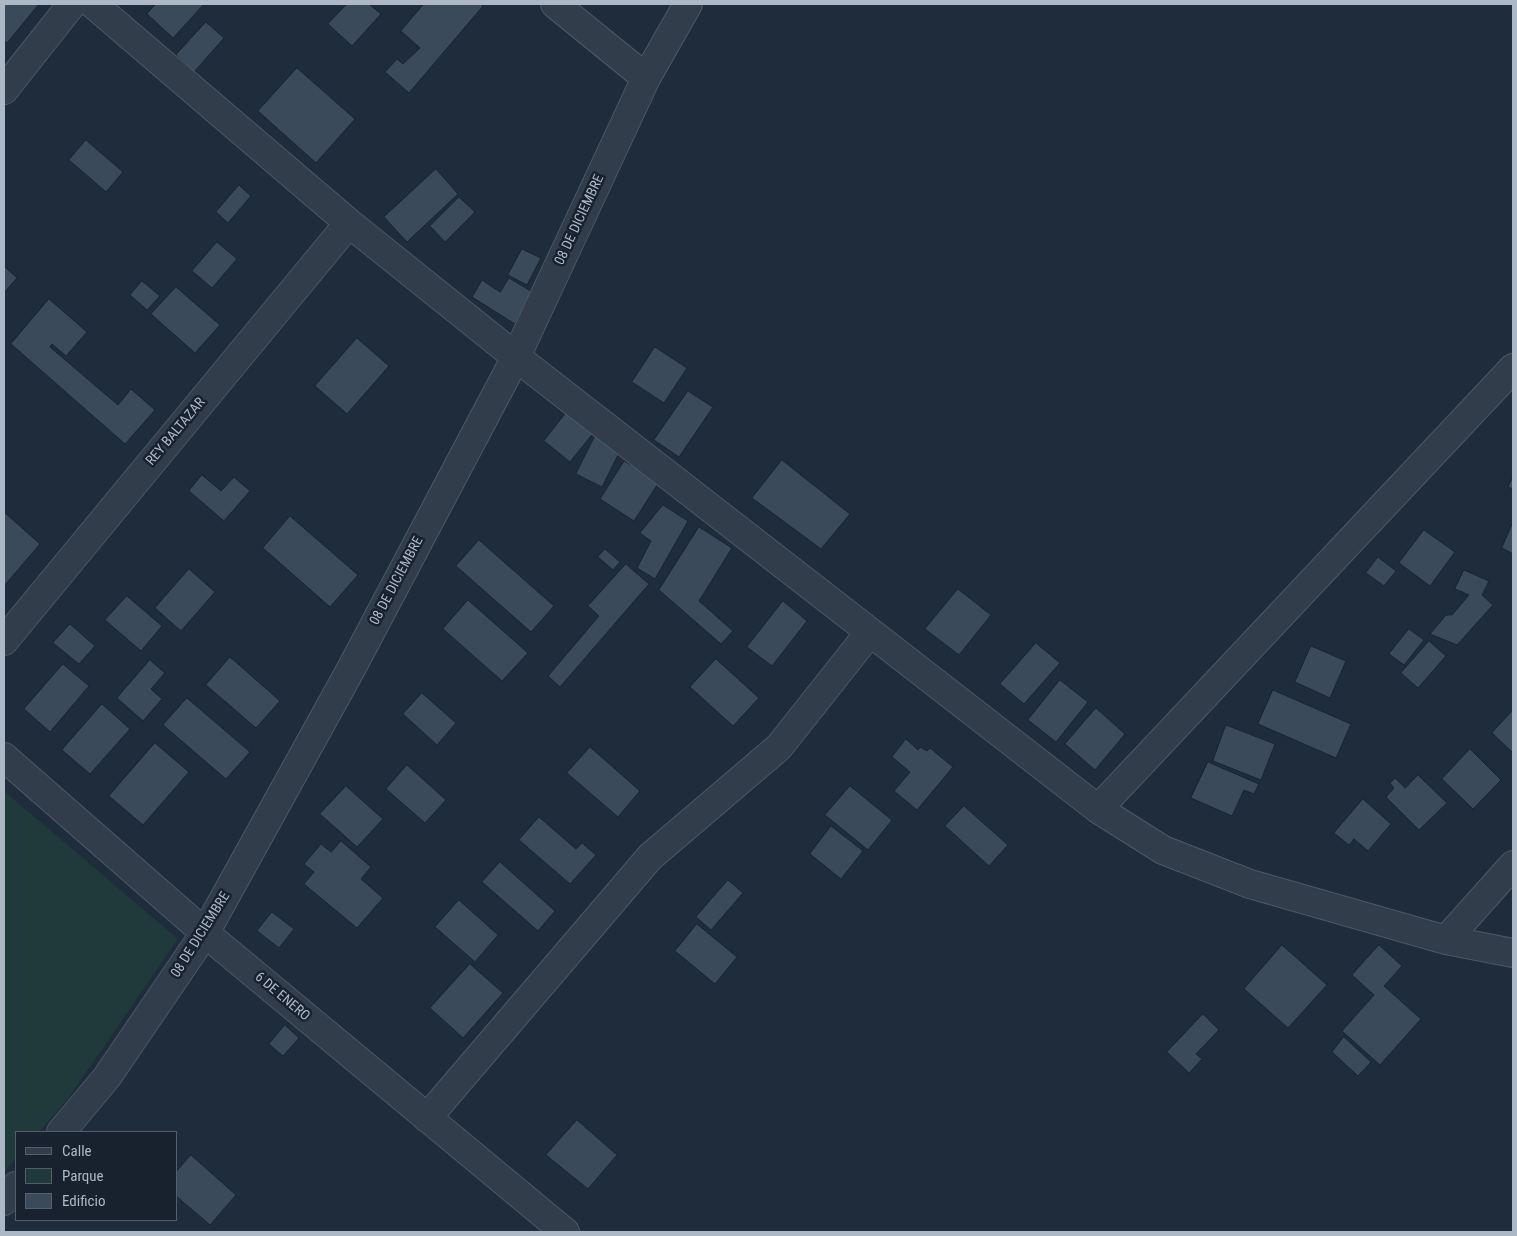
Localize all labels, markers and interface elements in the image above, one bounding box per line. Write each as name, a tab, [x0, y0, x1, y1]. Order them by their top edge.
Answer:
street label: 08 DE DICIEMBRE	[552, 172, 608, 268]
street label: REY BALTAZAR	[143, 395, 209, 469]
street label: 08 DE DICIEMBRE	[367, 534, 427, 628]
street label: 08 DE DICIEMBRE	[168, 889, 234, 981]
street label: 6 DE ENERO	[251, 969, 313, 1025]
legend	[15, 1131, 178, 1221]
text: Calle	[62, 1142, 92, 1160]
text: Parque	[62, 1167, 104, 1185]
text: Edificio	[62, 1192, 105, 1210]

